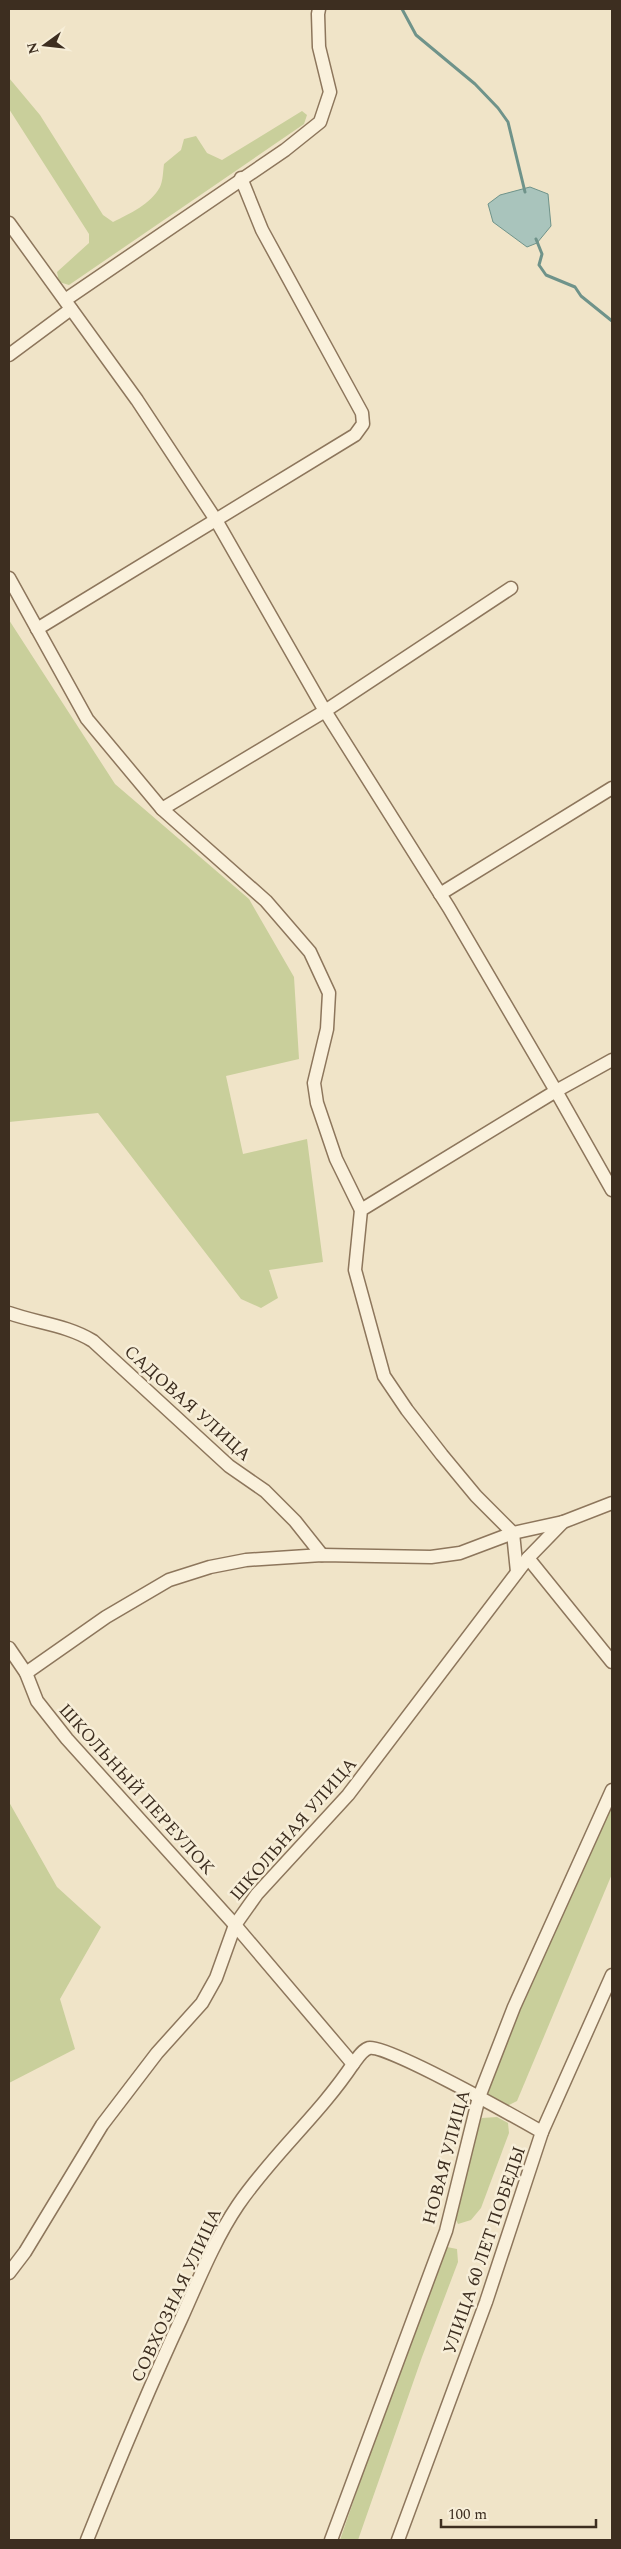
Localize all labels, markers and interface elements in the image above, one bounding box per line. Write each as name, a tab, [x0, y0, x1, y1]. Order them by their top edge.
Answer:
north arrow	[20, 20, 70, 70]
text: N	[21, 40, 45, 56]
street label: САДОВАЯ УЛИЦА	[118, 1339, 257, 1468]
street label: ШКОЛЬНЫЙ ПЕРЕУЛОК	[52, 1698, 221, 1881]
street label: ШКОЛЬНАЯ УЛИЦА	[223, 1752, 363, 1907]
street label: НОВАЯ УЛИЦА	[416, 2087, 477, 2228]
street label: УЛИЦА 60 ЛЕТ ПОБЕДЫ	[436, 2143, 533, 2358]
street label: СОВХОЗНАЯ УЛИЦА	[124, 2203, 229, 2387]
scale bar	[441, 2496, 596, 2528]
text: 100 m	[448, 2503, 487, 2526]

